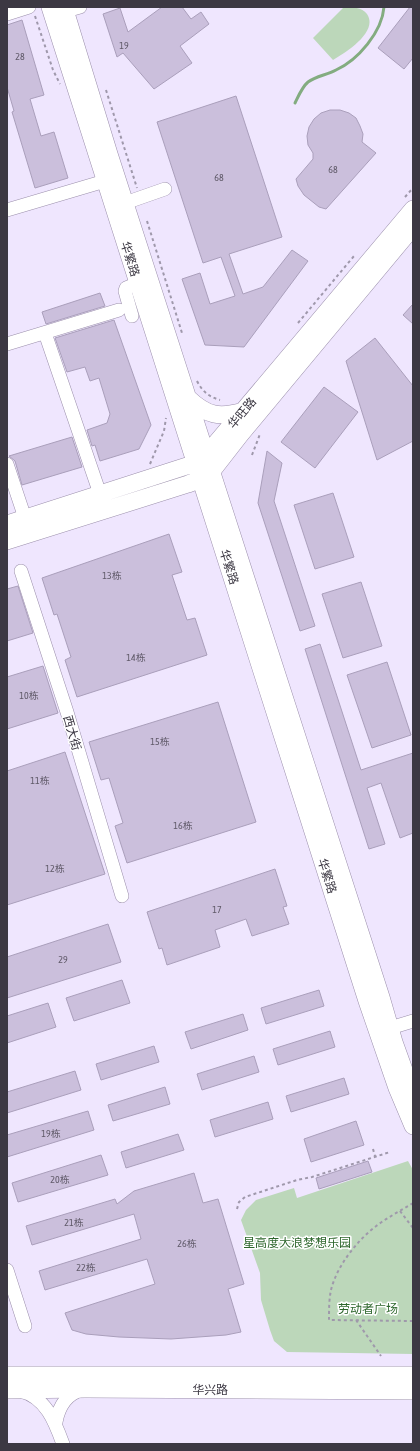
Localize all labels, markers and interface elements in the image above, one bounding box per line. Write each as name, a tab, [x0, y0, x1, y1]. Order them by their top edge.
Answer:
house number: 19	[119, 40, 129, 51]
house number: 28	[15, 51, 25, 62]
house number: 68	[328, 164, 338, 175]
house number: 68	[214, 172, 224, 183]
street label: 华繁路	[118, 240, 142, 278]
street label: 华旺路	[225, 395, 259, 431]
street label: 华繁路	[217, 548, 241, 586]
house number: 13栋	[102, 570, 122, 581]
house number: 14栋	[126, 652, 146, 663]
house number: 10栋	[19, 690, 39, 701]
street label: 西大街	[60, 714, 84, 752]
house number: 15栋	[150, 736, 170, 747]
house number: 11栋	[30, 775, 50, 786]
house number: 16栋	[173, 820, 193, 831]
street label: 华繁路	[315, 857, 339, 895]
house number: 12栋	[45, 863, 65, 874]
house number: 17	[212, 904, 222, 915]
house number: 29	[58, 954, 68, 965]
house number: 19栋	[41, 1128, 61, 1139]
house number: 20栋	[50, 1174, 70, 1185]
house number: 21栋	[64, 1217, 84, 1228]
park label: 星高度大浪梦想乐园	[243, 1236, 351, 1250]
house number: 26栋	[177, 1238, 197, 1249]
house number: 22栋	[76, 1262, 96, 1273]
park label: 劳动者广场	[338, 1302, 398, 1316]
street label: 华兴路	[192, 1383, 228, 1397]

